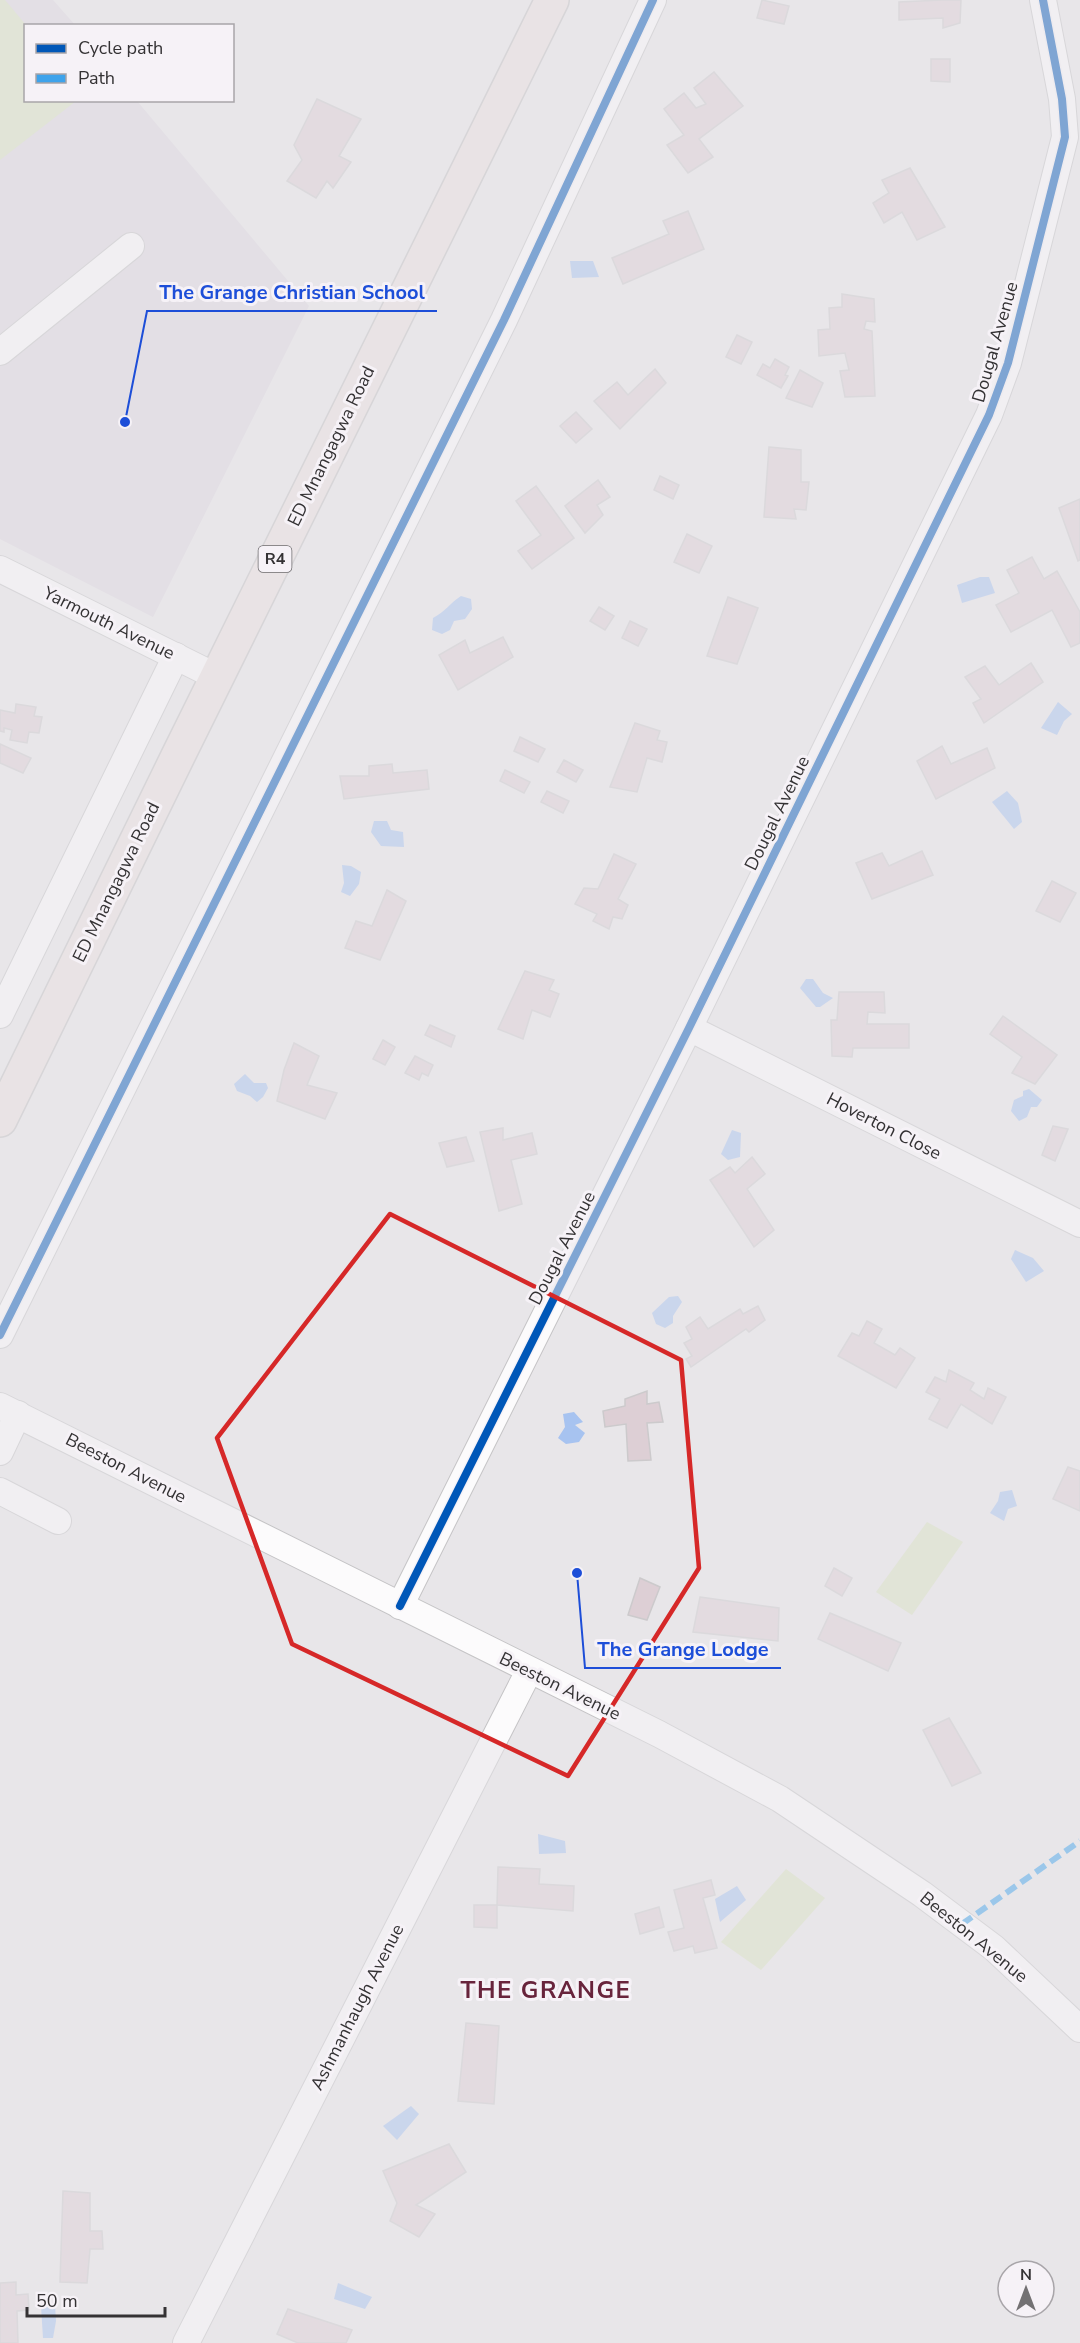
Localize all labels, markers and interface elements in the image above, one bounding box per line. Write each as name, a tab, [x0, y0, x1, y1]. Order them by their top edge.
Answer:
legend	[24, 24, 234, 102]
text: Cycle path	[78, 36, 163, 60]
text: Path	[78, 66, 115, 90]
callout: The Grange Christian School	[147, 273, 437, 311]
text: The Grange Christian School	[159, 279, 425, 306]
street label: Dougal Avenue	[966, 279, 1024, 405]
street label: ED Mnangagwa Road	[282, 362, 380, 530]
road number: R4	[258, 546, 292, 572]
street label: Yarmouth Avenue	[38, 580, 179, 665]
street label: Dougal Avenue	[739, 752, 815, 874]
street label: ED Mnangagwa Road	[67, 798, 165, 966]
street label: Hoverton Close	[822, 1087, 946, 1165]
street label: Dougal Avenue	[523, 1187, 601, 1309]
street label: Beeston Avenue	[62, 1427, 190, 1509]
callout: The Grange Lodge	[585, 1630, 781, 1668]
text: The Grange Lodge	[597, 1636, 769, 1663]
street label: Beeston Avenue	[495, 1646, 625, 1726]
street label: Beeston Avenue	[915, 1886, 1033, 1988]
street label: Ashmanhaugh Avenue	[305, 1920, 409, 2094]
district label: THE GRANGE	[461, 1974, 631, 2006]
north arrow	[996, 2259, 1056, 2319]
text: N	[1020, 2264, 1032, 2286]
scale bar	[27, 2280, 165, 2318]
text: 50 m	[36, 2289, 78, 2313]

